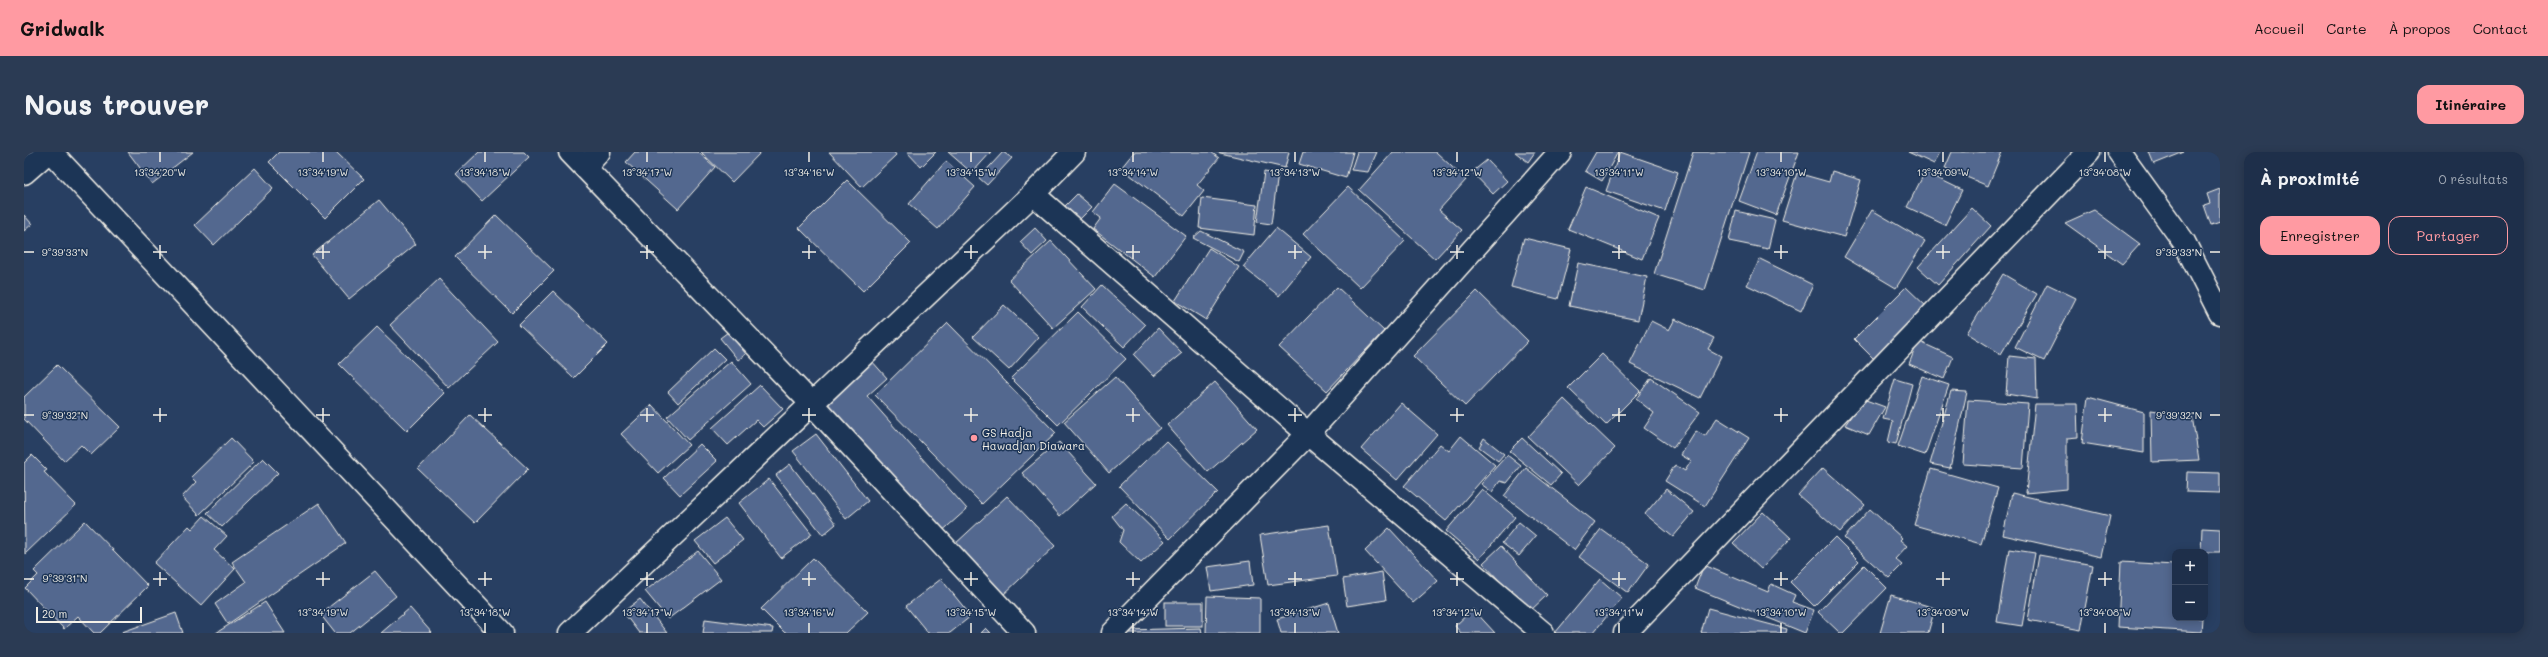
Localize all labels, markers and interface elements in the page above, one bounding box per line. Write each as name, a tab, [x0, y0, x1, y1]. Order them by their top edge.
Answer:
text: Gridwalk	[20, 16, 105, 41]
text: Accueil	[2254, 19, 2304, 38]
text: Carte	[2326, 19, 2367, 38]
text: À propos	[2389, 19, 2451, 38]
text: Contact	[2473, 19, 2528, 38]
button: Itinéraire	[2417, 85, 2524, 124]
text: Nous trouver	[24, 86, 209, 122]
text: 13°34'20"W	[134, 165, 186, 179]
text: 13°34'19"W	[298, 165, 349, 179]
text: 13°34'18"W	[460, 165, 511, 179]
text: 13°34'17"W	[622, 165, 672, 179]
text: 13°34'16"W	[784, 165, 835, 179]
text: 13°34'15"W	[946, 165, 997, 179]
text: 13°34'14"W	[1108, 165, 1159, 179]
text: 13°34'13"W	[1270, 165, 1321, 179]
text: 13°34'12"W	[1432, 165, 1482, 179]
text: 13°34'11"W	[1594, 165, 1644, 179]
text: 13°34'10"W	[1755, 165, 1807, 179]
text: 13°34'09"W	[1917, 165, 1969, 179]
text: 13°34'08"W	[2079, 165, 2132, 179]
text: À proximité	[2260, 167, 2359, 189]
text: 0 résultats	[2438, 170, 2508, 187]
button: Enregistrer	[2260, 216, 2380, 255]
button: Partager	[2388, 216, 2508, 255]
text: 9°39'33"N	[42, 245, 88, 259]
text: 9°39'33"N	[2156, 245, 2202, 259]
text: 9°39'32"N	[42, 408, 88, 422]
text: 9°39'32"N	[2156, 408, 2202, 422]
place label: GS Hadja Hawadjan Diawara	[982, 425, 1085, 453]
marker: GS Hadja Hawadjan Diawara	[969, 433, 979, 443]
map controls	[2172, 549, 2208, 621]
button: +	[2172, 549, 2208, 585]
text: 9°39'31"N	[43, 571, 87, 585]
button: −	[2172, 585, 2208, 621]
scale bar	[36, 605, 142, 624]
text: 13°34'19"W	[298, 605, 349, 619]
text: 13°34'18"W	[460, 605, 511, 619]
text: 13°34'17"W	[622, 605, 672, 619]
text: 13°34'16"W	[784, 605, 835, 619]
text: 13°34'15"W	[946, 605, 997, 619]
text: 13°34'14"W	[1108, 605, 1159, 619]
text: 13°34'13"W	[1270, 605, 1321, 619]
text: 13°34'12"W	[1432, 605, 1482, 619]
text: 13°34'11"W	[1594, 605, 1644, 619]
text: 13°34'10"W	[1755, 605, 1807, 619]
text: 13°34'09"W	[1917, 605, 1969, 619]
text: 13°34'08"W	[2079, 605, 2132, 619]
text: 20 m	[42, 606, 67, 621]

